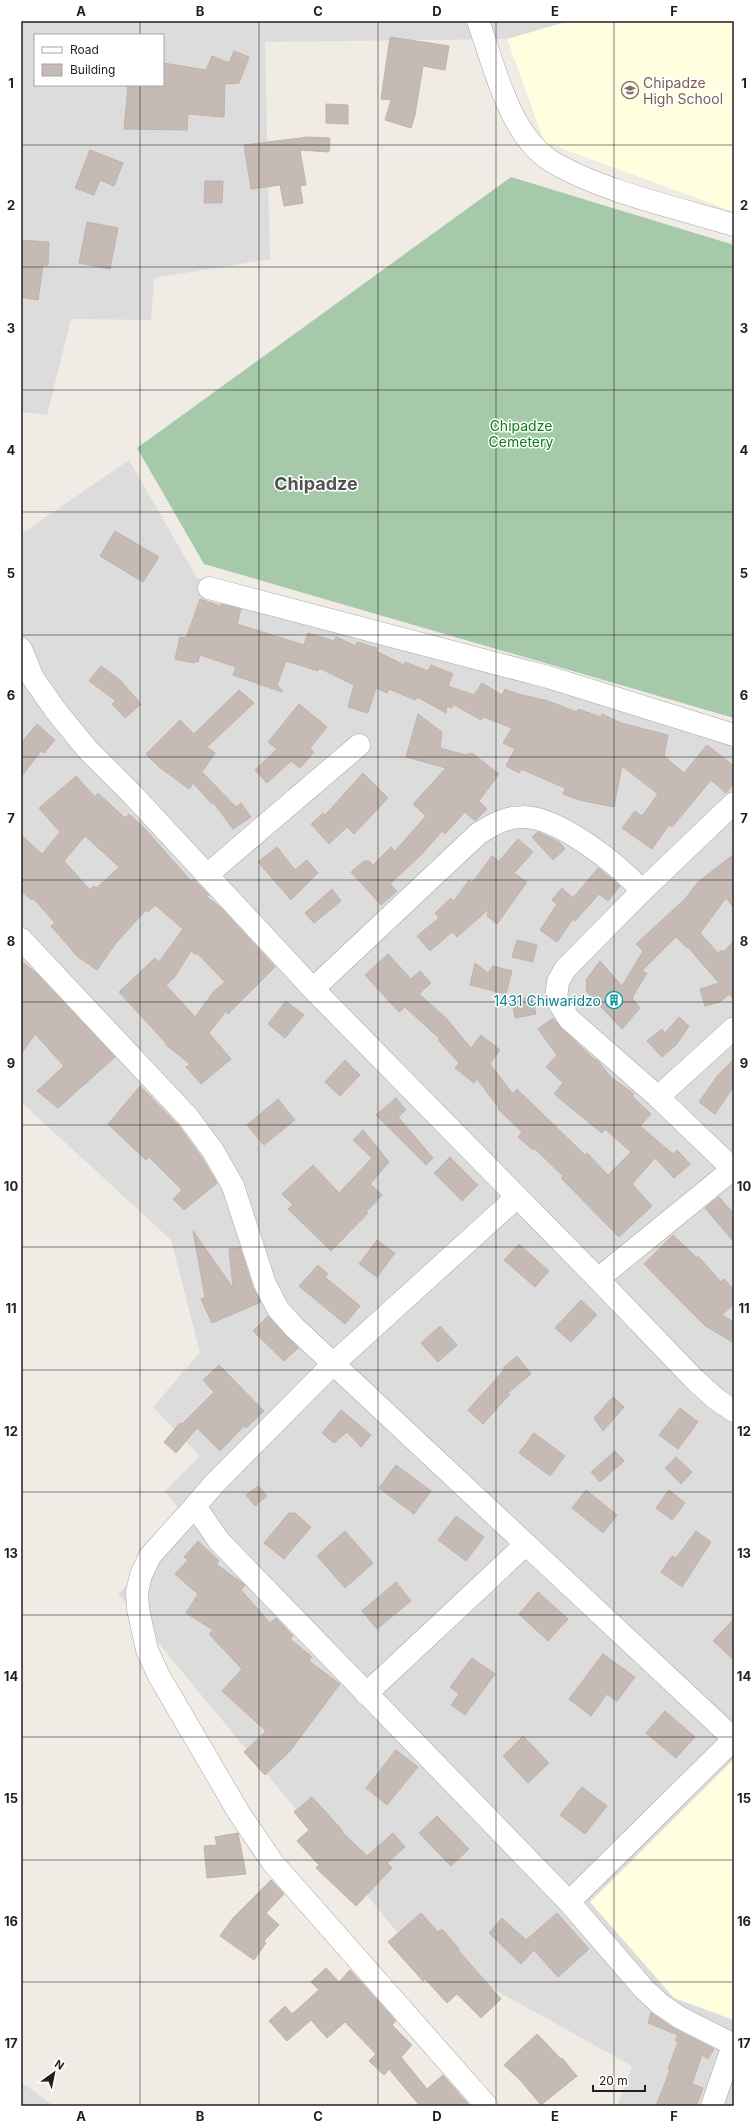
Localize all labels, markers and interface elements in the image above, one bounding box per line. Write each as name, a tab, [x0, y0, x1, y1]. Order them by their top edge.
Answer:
text: A	[76, 3, 86, 19]
text: B	[196, 3, 205, 19]
text: C	[313, 3, 323, 19]
text: D	[432, 3, 442, 19]
text: E	[551, 3, 559, 19]
text: F	[670, 3, 678, 19]
legend	[34, 34, 164, 86]
text: Road	[70, 42, 99, 57]
text: Building	[70, 62, 115, 77]
place label: Chipadze High School	[643, 74, 723, 107]
text: 1	[8, 75, 14, 91]
text: 1	[741, 75, 747, 91]
school or university icon: Chipadze High School	[620, 80, 640, 100]
text: 2	[7, 197, 15, 213]
text: 2	[740, 197, 748, 213]
text: 3	[7, 320, 15, 336]
text: 3	[740, 320, 748, 336]
park label: Chipadze Cemetery	[489, 417, 554, 450]
text: 4	[7, 442, 16, 458]
text: 4	[740, 442, 749, 458]
district label: Chipadze	[274, 473, 358, 494]
text: 5	[7, 565, 15, 581]
text: 5	[740, 565, 748, 581]
text: 6	[7, 687, 15, 703]
text: 6	[740, 687, 748, 703]
text: 7	[7, 810, 15, 826]
text: 7	[740, 810, 748, 826]
text: 8	[7, 933, 15, 949]
text: 8	[740, 933, 748, 949]
building icon: 1431 Chiwaridzo	[604, 990, 624, 1010]
place label: 1431 Chiwaridzo	[493, 992, 601, 1009]
text: 9	[7, 1055, 15, 1071]
text: 9	[740, 1055, 748, 1071]
text: 10	[4, 1178, 18, 1194]
text: 10	[737, 1178, 751, 1194]
text: 11	[5, 1300, 17, 1316]
text: 11	[738, 1300, 750, 1316]
text: 12	[4, 1423, 18, 1439]
text: 12	[737, 1423, 751, 1439]
text: 13	[4, 1545, 18, 1561]
text: 13	[737, 1545, 751, 1561]
text: 14	[4, 1668, 18, 1684]
text: 14	[737, 1668, 751, 1684]
text: 15	[4, 1790, 18, 1806]
text: 15	[737, 1790, 751, 1806]
text: 16	[4, 1913, 18, 1929]
text: 16	[737, 1913, 751, 1929]
text: 17	[4, 2035, 18, 2051]
text: 17	[737, 2035, 751, 2051]
north arrow	[34, 2053, 74, 2093]
text: N	[52, 2056, 67, 2073]
scale bar	[593, 2067, 645, 2093]
text: 20 m	[599, 2073, 628, 2088]
text: A	[76, 2108, 86, 2124]
text: B	[196, 2108, 205, 2124]
text: C	[313, 2108, 323, 2124]
text: D	[432, 2108, 442, 2124]
text: E	[551, 2108, 559, 2124]
text: F	[670, 2108, 678, 2124]

